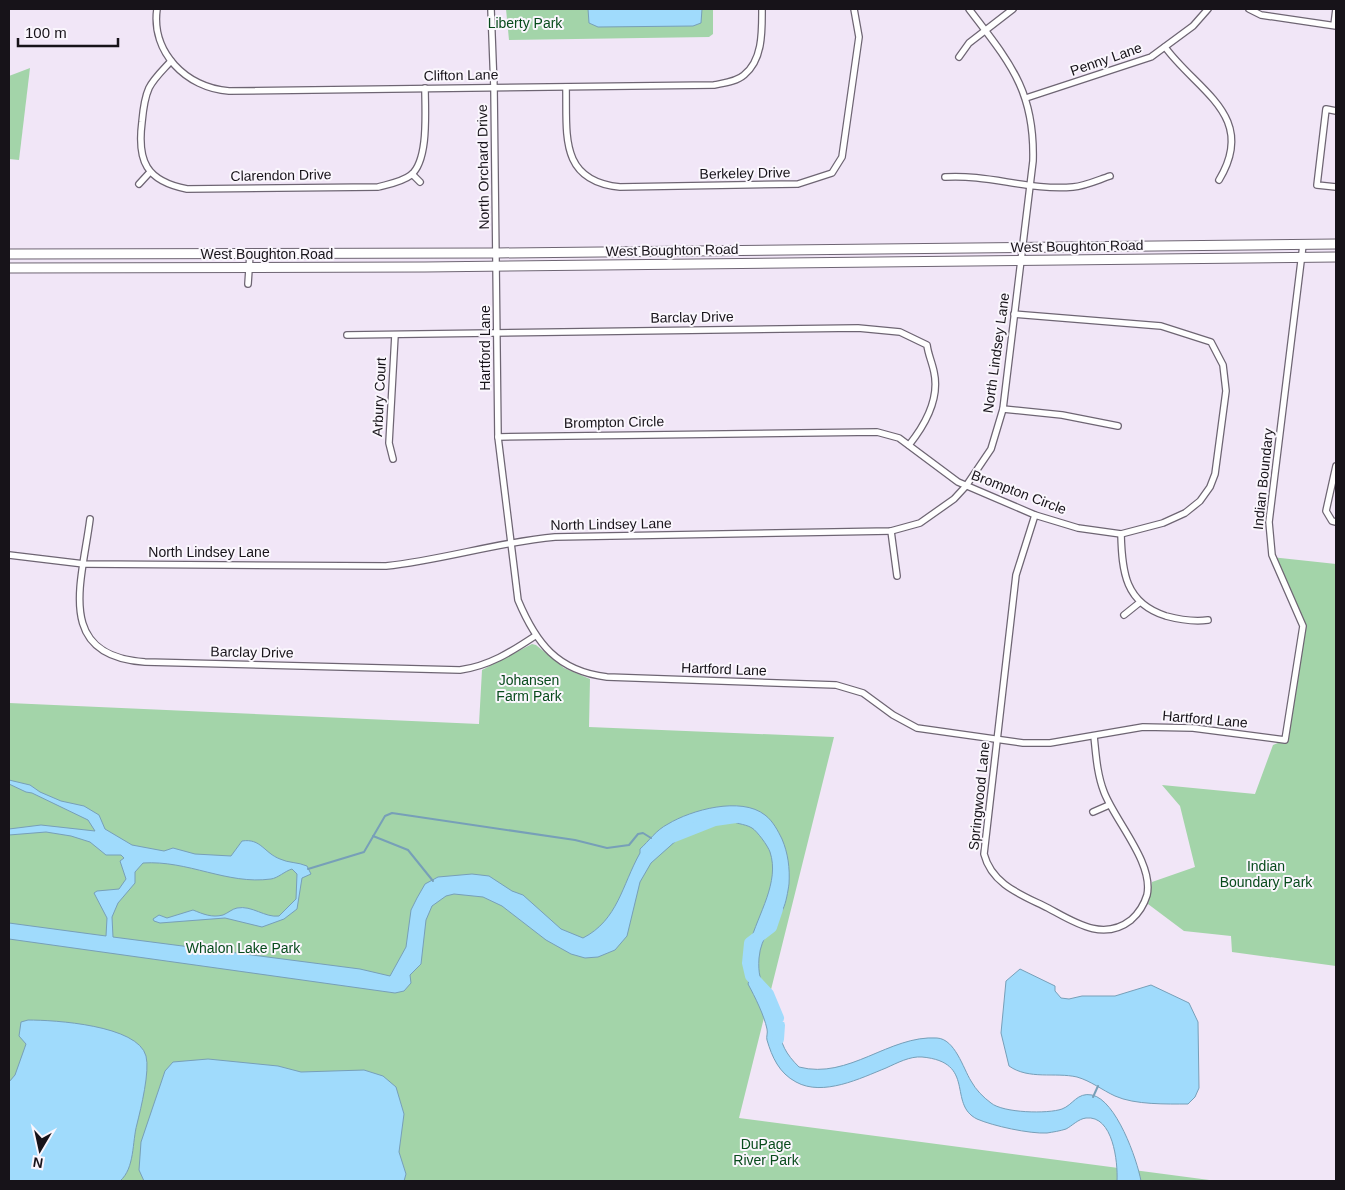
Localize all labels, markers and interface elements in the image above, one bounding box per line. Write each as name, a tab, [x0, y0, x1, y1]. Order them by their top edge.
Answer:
scale bar	[18, 15, 118, 47]
park label: Liberty Park	[488, 15, 563, 31]
text: 100 m	[25, 24, 67, 41]
street label: Penny Lane	[1068, 39, 1144, 79]
street label: Clifton Lane	[424, 66, 499, 84]
street label: North Orchard Drive	[474, 104, 492, 230]
street label: Berkeley Drive	[699, 164, 791, 182]
street label: Clarendon Drive	[230, 166, 332, 184]
street label: West Boughton Road	[1010, 237, 1144, 255]
street label: West Boughton Road	[605, 241, 739, 259]
street label: West Boughton Road	[201, 246, 333, 262]
street label: North Lindsey Lane	[980, 292, 1012, 414]
street label: Hartford Lane	[477, 305, 493, 391]
street label: Barclay Drive	[650, 308, 734, 326]
street label: Arbury Court	[369, 357, 389, 437]
street label: Brompton Circle	[564, 413, 665, 431]
street label: Indian Boundary	[1250, 427, 1276, 531]
street label: Brompton Circle	[969, 467, 1069, 518]
street label: North Lindsey Lane	[550, 515, 672, 533]
street label: North Lindsey Lane	[148, 544, 270, 560]
street label: Barclay Drive	[210, 643, 294, 661]
street label: Hartford Lane	[681, 660, 767, 678]
park label: Johansen Farm Park	[496, 672, 563, 704]
street label: Hartford Lane	[1162, 707, 1249, 731]
street label: Springwood Lane	[965, 741, 993, 851]
park label: Indian Boundary Park	[1220, 858, 1313, 890]
park label: Whalon Lake Park	[186, 940, 301, 956]
north arrow	[15, 1125, 65, 1175]
park label: DuPage River Park	[733, 1136, 800, 1168]
text: N	[32, 1154, 44, 1172]

